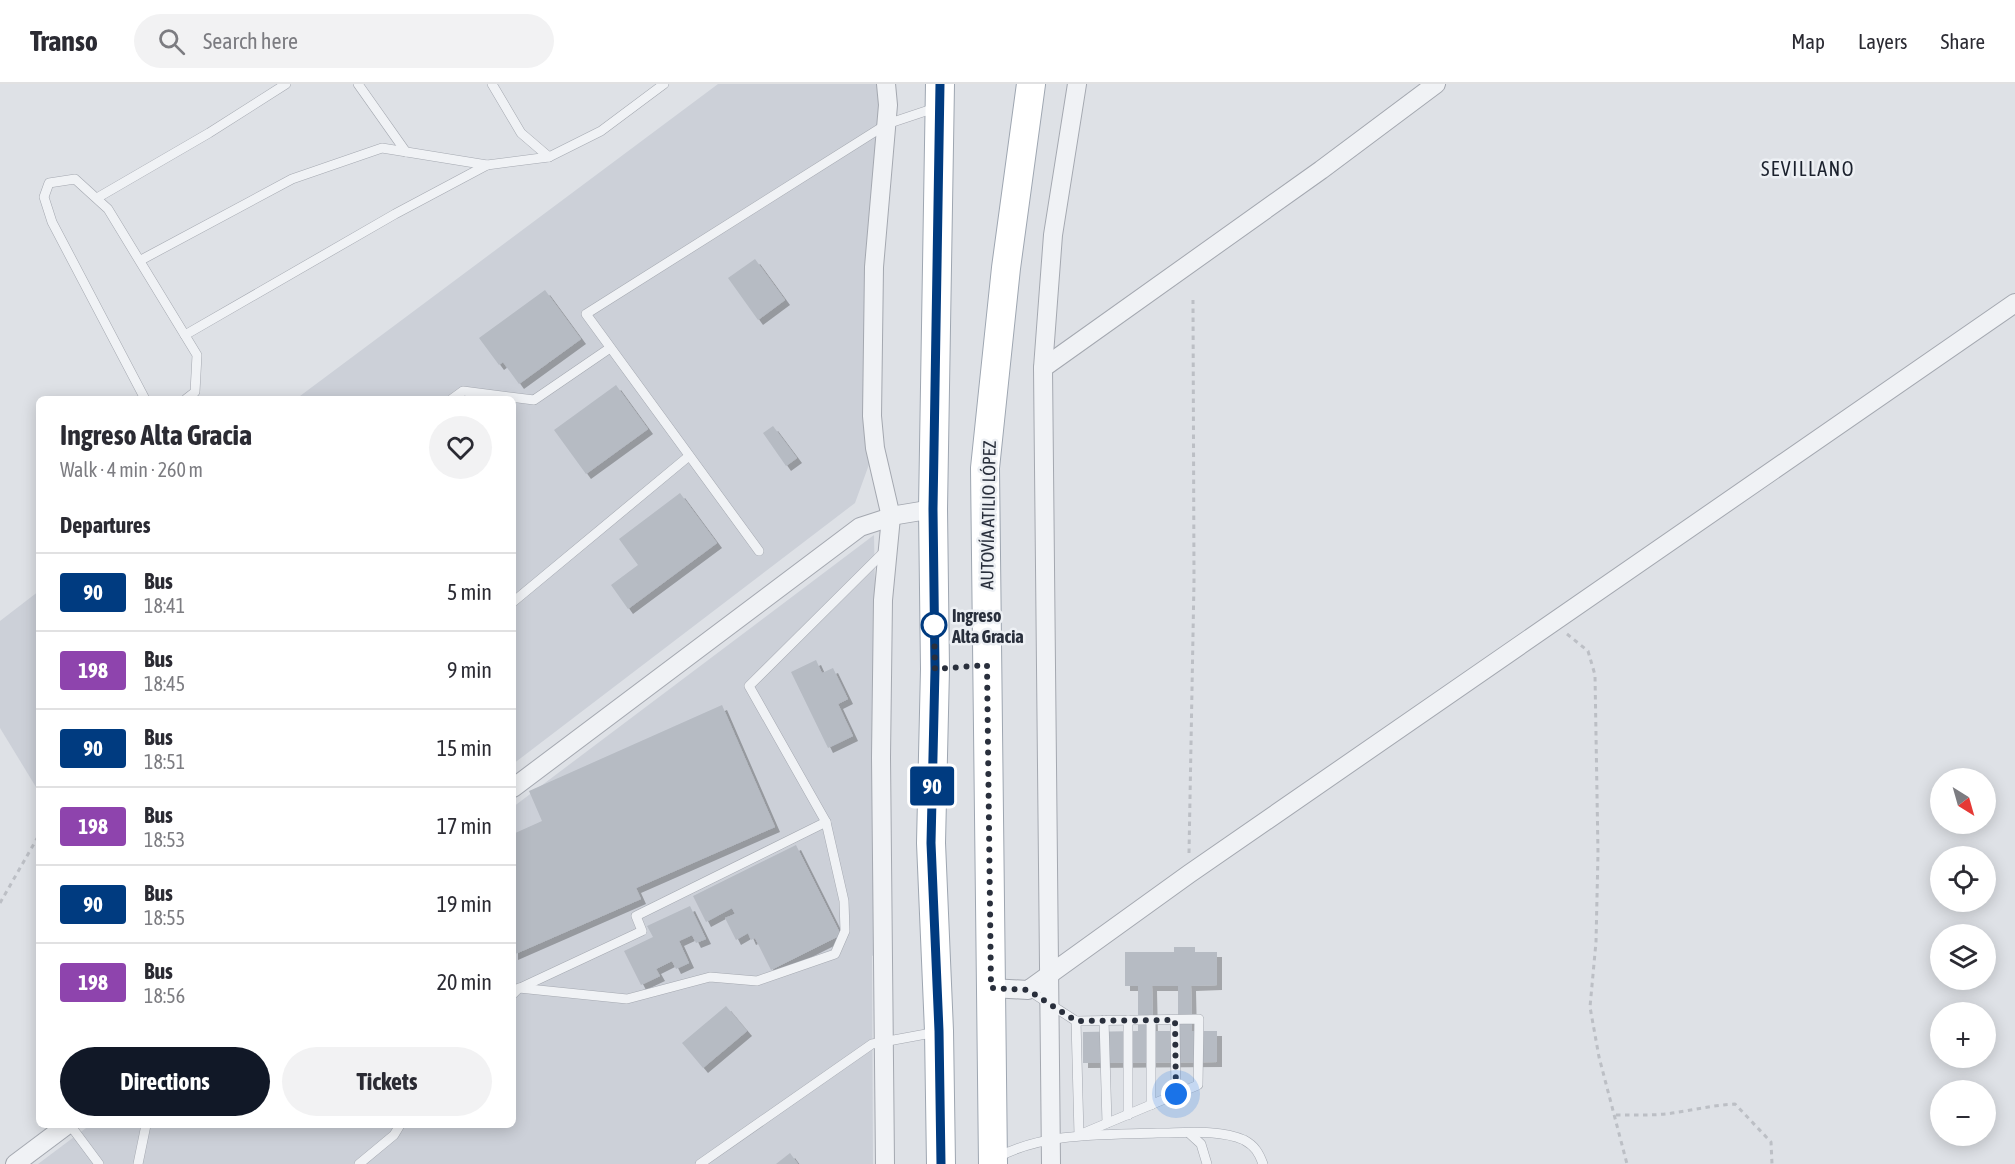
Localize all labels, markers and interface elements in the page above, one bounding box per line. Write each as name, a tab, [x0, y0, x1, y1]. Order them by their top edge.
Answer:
search box	[134, 14, 554, 68]
text: Transo	[30, 25, 98, 57]
icon: search	[155, 25, 188, 58]
text: Search here	[203, 28, 298, 54]
text: Map	[1791, 29, 1825, 53]
text: Layers	[1858, 29, 1908, 53]
text: Share	[1941, 29, 1985, 53]
district label: SEVILLANO	[1761, 157, 1855, 180]
button: heart	[429, 416, 492, 479]
text: Ingreso Alta Gracia	[60, 419, 252, 451]
street label: AUTOVÍA ATILIO LÓPEZ	[976, 440, 1000, 590]
text: Walk · 4 min · 260 m	[60, 458, 203, 481]
text: Departures	[60, 512, 150, 538]
text: Bus	[144, 568, 173, 594]
text: 5 min	[447, 579, 492, 605]
text: 90	[83, 580, 103, 604]
text: 18:41	[144, 594, 185, 617]
place label: Ingreso Alta Gracia	[951, 605, 1024, 647]
marker: Ingreso Alta Gracia	[921, 612, 947, 638]
text: Bus	[144, 646, 173, 672]
text: 9 min	[447, 657, 492, 683]
text: 198	[78, 658, 108, 682]
text: 18:45	[144, 672, 185, 695]
text: Bus	[144, 724, 173, 750]
text: 15 min	[437, 735, 492, 761]
text: 90	[83, 736, 103, 760]
text: 18:51	[144, 750, 185, 773]
line badge: 90	[905, 766, 959, 806]
north arrow	[1930, 768, 1996, 834]
map controls	[1930, 768, 1996, 1146]
text: 90	[922, 774, 942, 798]
text: Bus	[144, 802, 173, 828]
text: 17 min	[437, 813, 492, 839]
text: 198	[78, 814, 108, 838]
text: 18:53	[144, 828, 185, 851]
button: locate	[1930, 846, 1996, 912]
text: Bus	[144, 880, 173, 906]
text: 19 min	[437, 891, 492, 917]
text: 90	[83, 892, 103, 916]
text: 18:55	[144, 906, 185, 929]
button: layers	[1930, 924, 1996, 990]
text: Bus	[144, 958, 173, 984]
text: 20 min	[437, 969, 492, 995]
text: 198	[78, 970, 108, 994]
text: 18:56	[144, 984, 185, 1007]
button: +	[1930, 1002, 1996, 1068]
button: Directions	[60, 1047, 270, 1116]
button: Tickets	[282, 1047, 492, 1116]
your location	[1161, 1079, 1191, 1109]
button: −	[1930, 1080, 1996, 1146]

